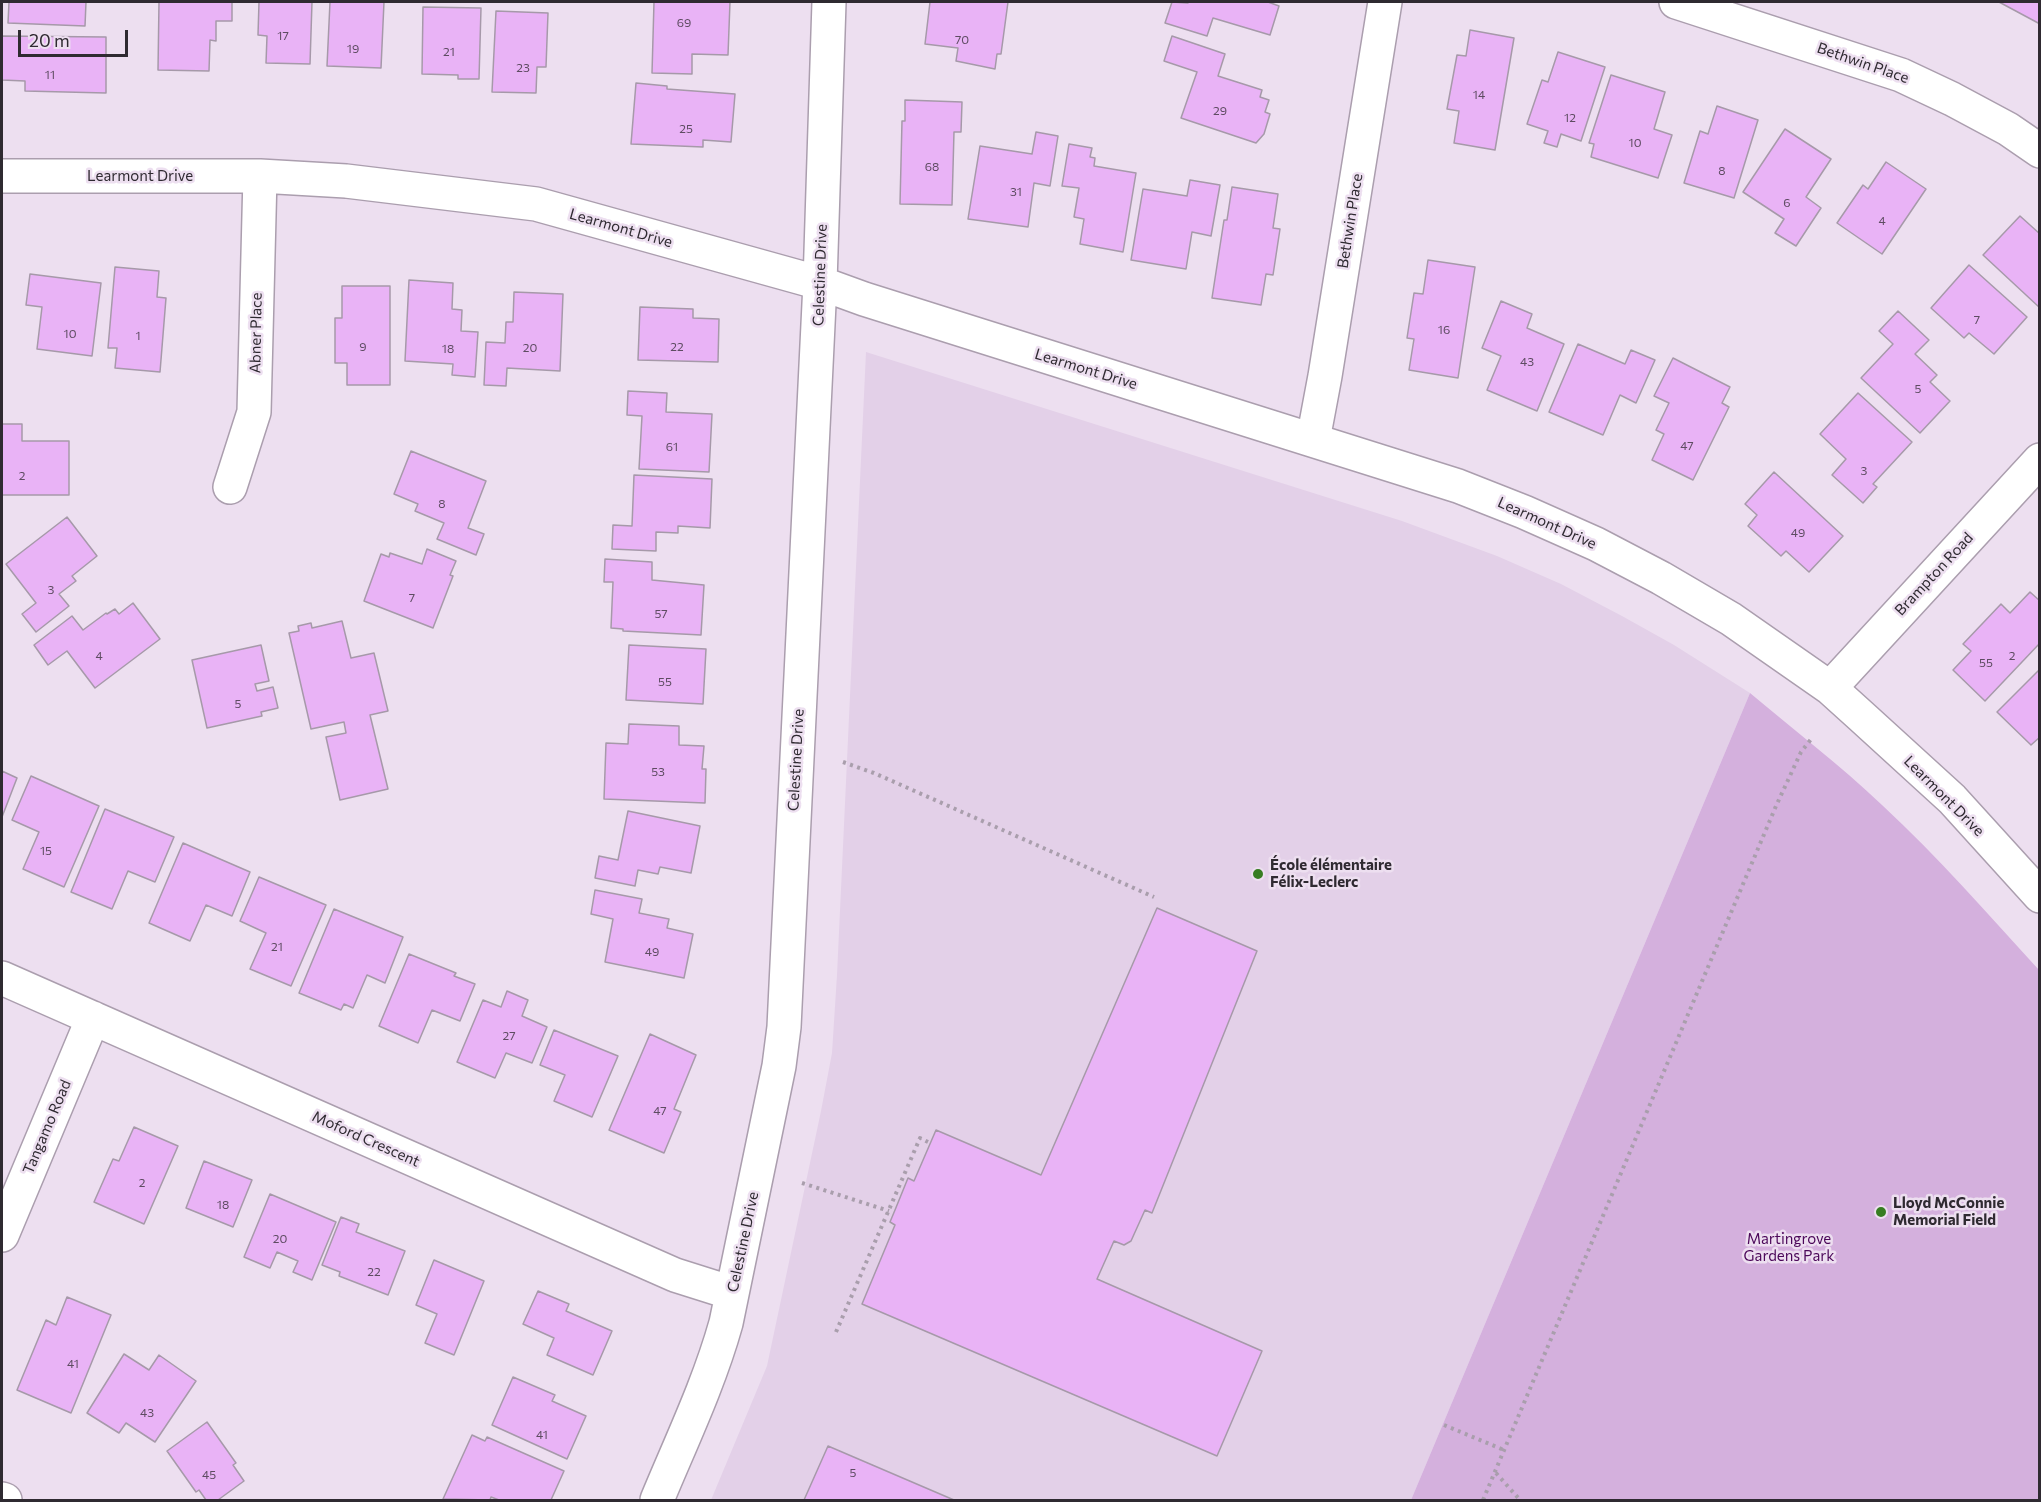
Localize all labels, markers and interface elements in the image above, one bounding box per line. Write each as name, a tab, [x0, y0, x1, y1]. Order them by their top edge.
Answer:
house number: 69	[677, 16, 691, 30]
scale bar	[21, 18, 130, 56]
text: 20 m	[29, 29, 70, 51]
house number: 17	[277, 29, 289, 43]
house number: 70	[955, 33, 969, 47]
street label: Bethwin Place	[1815, 39, 1911, 87]
house number: 19	[347, 42, 359, 56]
house number: 21	[443, 45, 455, 59]
house number: 23	[516, 61, 530, 75]
house number: 11	[45, 68, 55, 82]
house number: 14	[1473, 88, 1485, 102]
house number: 29	[1213, 104, 1227, 118]
house number: 12	[1564, 111, 1576, 125]
house number: 25	[679, 122, 693, 136]
house number: 10	[1629, 136, 1641, 150]
house number: 68	[925, 160, 939, 174]
house number: 8	[1718, 164, 1726, 178]
street label: Learmont Drive	[87, 167, 193, 185]
street label: Bethwin Place	[1334, 172, 1366, 270]
house number: 31	[1010, 185, 1022, 199]
house number: 6	[1783, 196, 1791, 210]
street label: Learmont Drive	[567, 205, 675, 251]
house number: 4	[1878, 214, 1886, 228]
street label: Celestine Drive	[809, 224, 831, 326]
street label: Abner Place	[246, 292, 266, 374]
house number: 7	[1974, 313, 1980, 327]
house number: 16	[1438, 323, 1450, 337]
house number: 10	[64, 327, 76, 341]
house number: 1	[135, 329, 141, 343]
house number: 9	[359, 340, 367, 354]
house number: 22	[670, 340, 684, 354]
house number: 20	[523, 341, 537, 355]
house number: 18	[442, 342, 454, 356]
street label: Learmont Drive	[1033, 345, 1139, 393]
house number: 43	[1520, 355, 1534, 369]
house number: 5	[1915, 382, 1921, 396]
house number: 47	[1680, 439, 1694, 453]
house number: 61	[666, 440, 678, 454]
house number: 3	[1861, 464, 1867, 478]
house number: 2	[19, 469, 25, 483]
street label: Learmont Drive	[1495, 493, 1599, 553]
house number: 8	[438, 497, 446, 511]
house number: 49	[1791, 526, 1805, 540]
street label: Brampton Road	[1891, 529, 1977, 619]
house number: 3	[48, 583, 54, 597]
house number: 7	[409, 591, 415, 605]
house number: 57	[654, 607, 668, 621]
house number: 4	[95, 649, 103, 663]
house number: 2	[2009, 649, 2015, 663]
house number: 55	[1979, 656, 1993, 670]
house number: 55	[658, 675, 672, 689]
house number: 5	[235, 697, 241, 711]
street label: Celestine Drive	[784, 708, 808, 812]
street label: Learmont Drive	[1900, 752, 1988, 840]
house number: 53	[651, 765, 665, 779]
house number: 15	[40, 844, 52, 858]
place label: École élémentaire Félix-Leclerc	[1270, 856, 1392, 891]
marker: École élémentaire Félix-Leclerc	[1251, 867, 1265, 881]
house number: 21	[271, 940, 283, 954]
house number: 49	[645, 945, 659, 959]
house number: 27	[503, 1029, 515, 1043]
street label: Tangamo Road	[19, 1077, 75, 1177]
house number: 47	[653, 1104, 667, 1118]
street label: Moford Crescent	[309, 1107, 423, 1171]
house number: 2	[139, 1176, 145, 1190]
street label: Celestine Drive	[724, 1190, 762, 1294]
place label: Lloyd McConnie Memorial Field	[1893, 1194, 2004, 1229]
house number: 18	[217, 1198, 229, 1212]
marker: Lloyd McConnie Memorial Field	[1874, 1205, 1888, 1219]
park label: Martingrove Gardens Park	[1744, 1230, 1834, 1265]
house number: 20	[273, 1232, 287, 1246]
house number: 22	[367, 1265, 381, 1279]
house number: 41	[67, 1357, 79, 1371]
house number: 43	[140, 1406, 154, 1420]
house number: 41	[536, 1428, 548, 1442]
house number: 5	[850, 1466, 856, 1480]
house number: 45	[202, 1468, 216, 1482]

